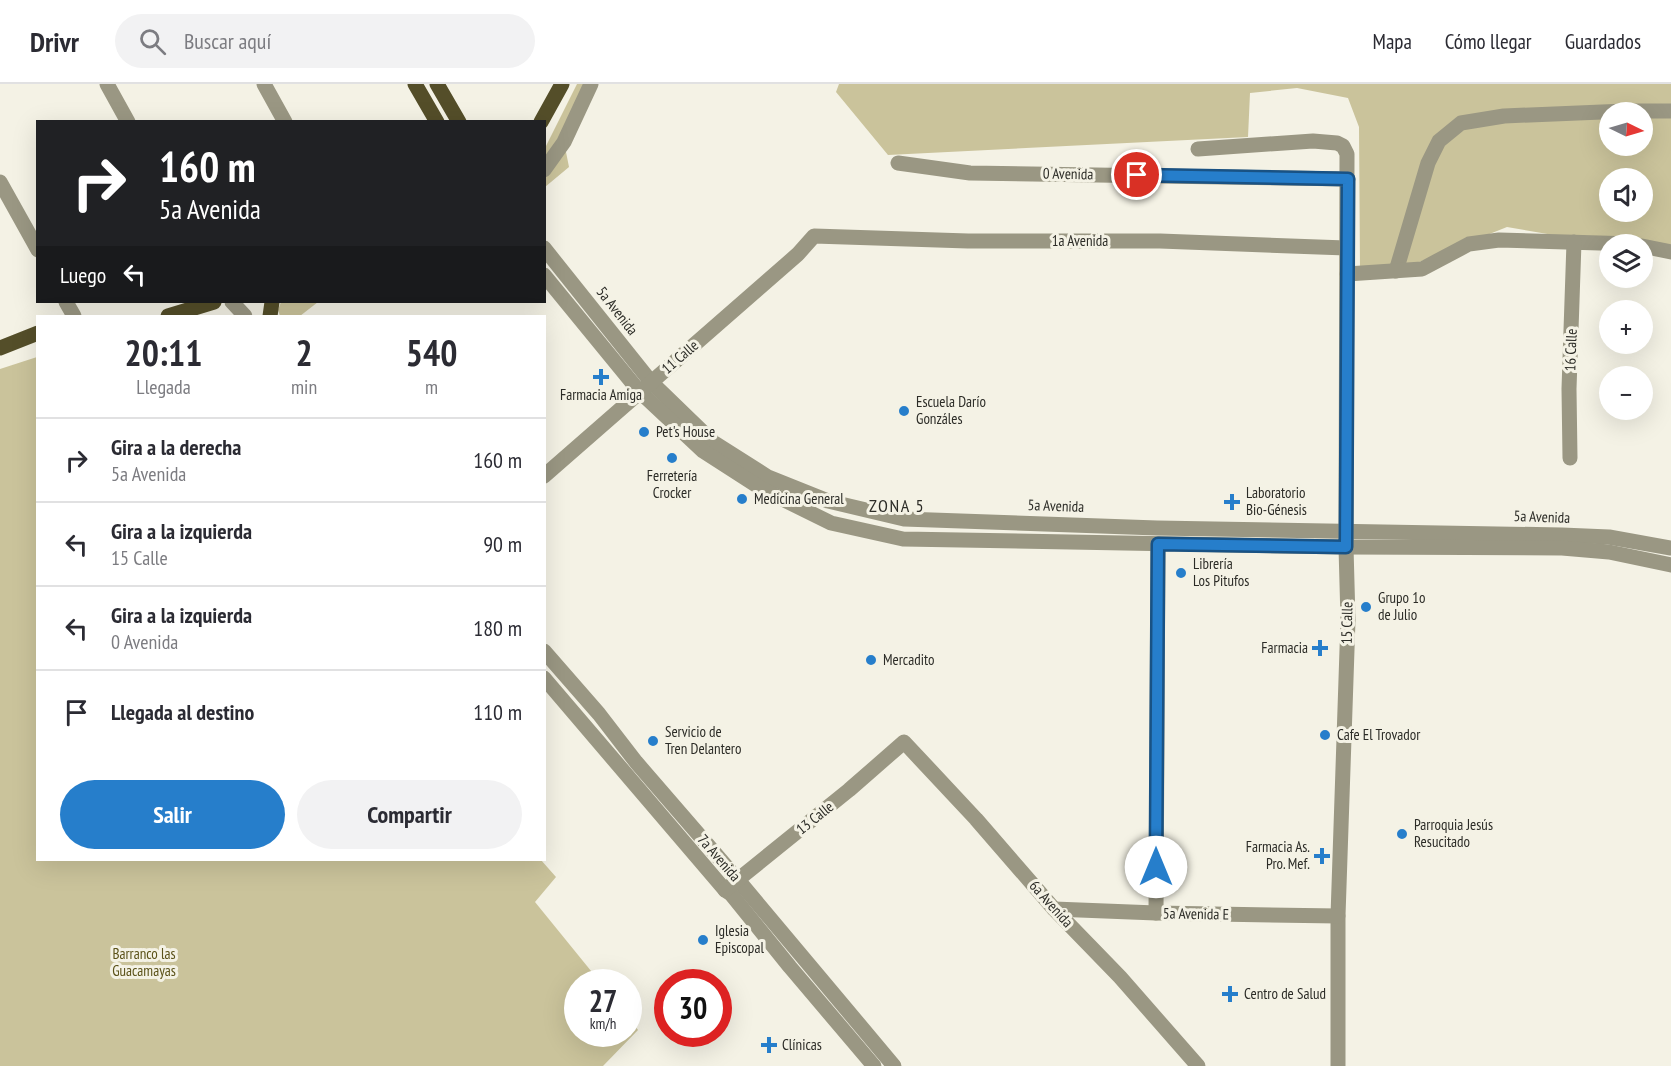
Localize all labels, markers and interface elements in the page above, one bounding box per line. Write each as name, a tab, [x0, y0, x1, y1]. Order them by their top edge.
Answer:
search box	[115, 14, 535, 68]
text: Drivr	[30, 23, 79, 60]
icon: search	[136, 25, 169, 58]
text: Buscar aquí	[184, 27, 271, 55]
text: Mapa	[1373, 28, 1412, 55]
text: Cómo llegar	[1445, 28, 1532, 55]
text: Guardados	[1565, 28, 1641, 55]
north arrow	[1599, 102, 1653, 156]
map controls	[1599, 102, 1653, 420]
text: 160 m	[159, 139, 256, 194]
icon: right	[60, 144, 138, 222]
pin	[1111, 149, 1162, 200]
icon: arrive	[1120, 158, 1153, 191]
street label: 0 Avenida	[1043, 164, 1093, 183]
button: sound	[1599, 168, 1653, 222]
text: 5a Avenida	[159, 192, 261, 226]
street label: 1a Avenida	[1052, 231, 1108, 250]
button: layers	[1599, 234, 1653, 288]
icon: left	[118, 258, 151, 291]
text: Luego	[60, 261, 106, 289]
street label: 5a Avenida	[593, 283, 642, 339]
button: +	[1599, 300, 1653, 354]
street label: 16 Calle	[1560, 328, 1581, 372]
text: 20:11	[125, 329, 202, 376]
text: 2	[295, 329, 313, 376]
text: 540	[406, 329, 457, 376]
street label: 11 Calle	[657, 335, 702, 378]
button: −	[1599, 366, 1653, 420]
marker: Farmacia Amiga	[594, 370, 608, 384]
text: Llegada	[136, 374, 191, 400]
text: min	[291, 374, 317, 400]
text: m	[425, 374, 438, 400]
place label: Farmacia Amiga	[560, 385, 642, 404]
place label: Escuela Darío Gonzáles	[916, 392, 986, 428]
marker: Escuela Darío Gonzáles	[897, 404, 911, 418]
place label: Pet's House	[656, 422, 715, 441]
marker: Pet's House	[637, 425, 651, 439]
text: Gira a la derecha	[111, 433, 241, 461]
icon: right	[60, 444, 93, 477]
text: 160 m	[473, 446, 522, 474]
marker: Ferretería Crocker	[665, 451, 679, 465]
text: 5a Avenida	[111, 461, 186, 487]
place label: Ferretería Crocker	[647, 466, 697, 502]
place label: Laboratorio Bio-Génesis	[1246, 483, 1307, 519]
place label: Medicina General	[754, 489, 844, 508]
marker: Medicina General	[735, 492, 749, 506]
marker: Laboratorio Bio-Génesis	[1223, 493, 1241, 511]
district label: ZONA 5	[869, 494, 925, 517]
street label: 5a Avenida	[1027, 495, 1085, 516]
street label: 5a Avenida	[1513, 506, 1571, 527]
text: Gira a la izquierda	[111, 517, 252, 545]
icon: left	[60, 528, 93, 561]
text: 90 m	[483, 530, 522, 558]
text: 15 Calle	[111, 545, 168, 571]
place label: Librería Los Pitufos	[1193, 554, 1249, 590]
marker: Librería Los Pitufos	[1174, 566, 1188, 580]
place label: Grupo 1o de Julio	[1378, 588, 1425, 624]
marker: Grupo 1o de Julio	[1359, 600, 1373, 614]
text: Gira a la izquierda	[111, 601, 252, 629]
street label: 15 Calle	[1337, 602, 1356, 644]
icon: left	[60, 612, 93, 645]
text: 180 m	[473, 614, 522, 642]
text: 0 Avenida	[111, 629, 178, 655]
place label: Farmacia	[1261, 638, 1308, 657]
marker: Farmacia	[1313, 641, 1327, 655]
place label: Mercadito	[883, 650, 934, 669]
marker: Mercadito	[864, 653, 878, 667]
icon: arrive	[60, 696, 93, 729]
text: Llegada al destino	[111, 698, 254, 726]
text: 110 m	[473, 698, 522, 726]
place label: Servicio de Tren Delantero	[665, 722, 741, 758]
place label: Cafe El Trovador	[1337, 725, 1421, 744]
marker: Cafe El Trovador	[1318, 728, 1332, 742]
marker: Servicio de Tren Delantero	[646, 734, 660, 748]
button: Salir	[60, 780, 285, 849]
button: Compartir	[297, 780, 522, 849]
street label: 13 Calle	[792, 797, 837, 838]
place label: Parroquia Jesús Resucitado	[1414, 815, 1493, 851]
marker: Parroquia Jesús Resucitado	[1395, 827, 1409, 841]
street label: 7a Avenida	[694, 830, 745, 885]
position arrow	[1124, 835, 1188, 899]
place label: Farmacia As. Pro. Mef.	[1246, 837, 1310, 873]
marker: Farmacia As. Pro. Mef.	[1315, 849, 1329, 863]
street label: 6a Avenida	[1025, 876, 1077, 931]
street label: 5a Avenida E	[1163, 903, 1229, 924]
place label: Iglesia Episcopal	[715, 921, 764, 957]
marker: Iglesia Episcopal	[696, 933, 710, 947]
park label: Barranco las Guacamayas	[112, 944, 176, 980]
speed limit sign: 30	[654, 969, 732, 1047]
text: 27	[589, 981, 617, 1020]
place label: Centro de Salud	[1244, 984, 1326, 1003]
marker: Centro de Salud	[1221, 985, 1239, 1003]
text: km/h	[590, 1014, 616, 1033]
place label: Clínicas	[782, 1035, 822, 1054]
marker: Clínicas	[760, 1036, 778, 1054]

